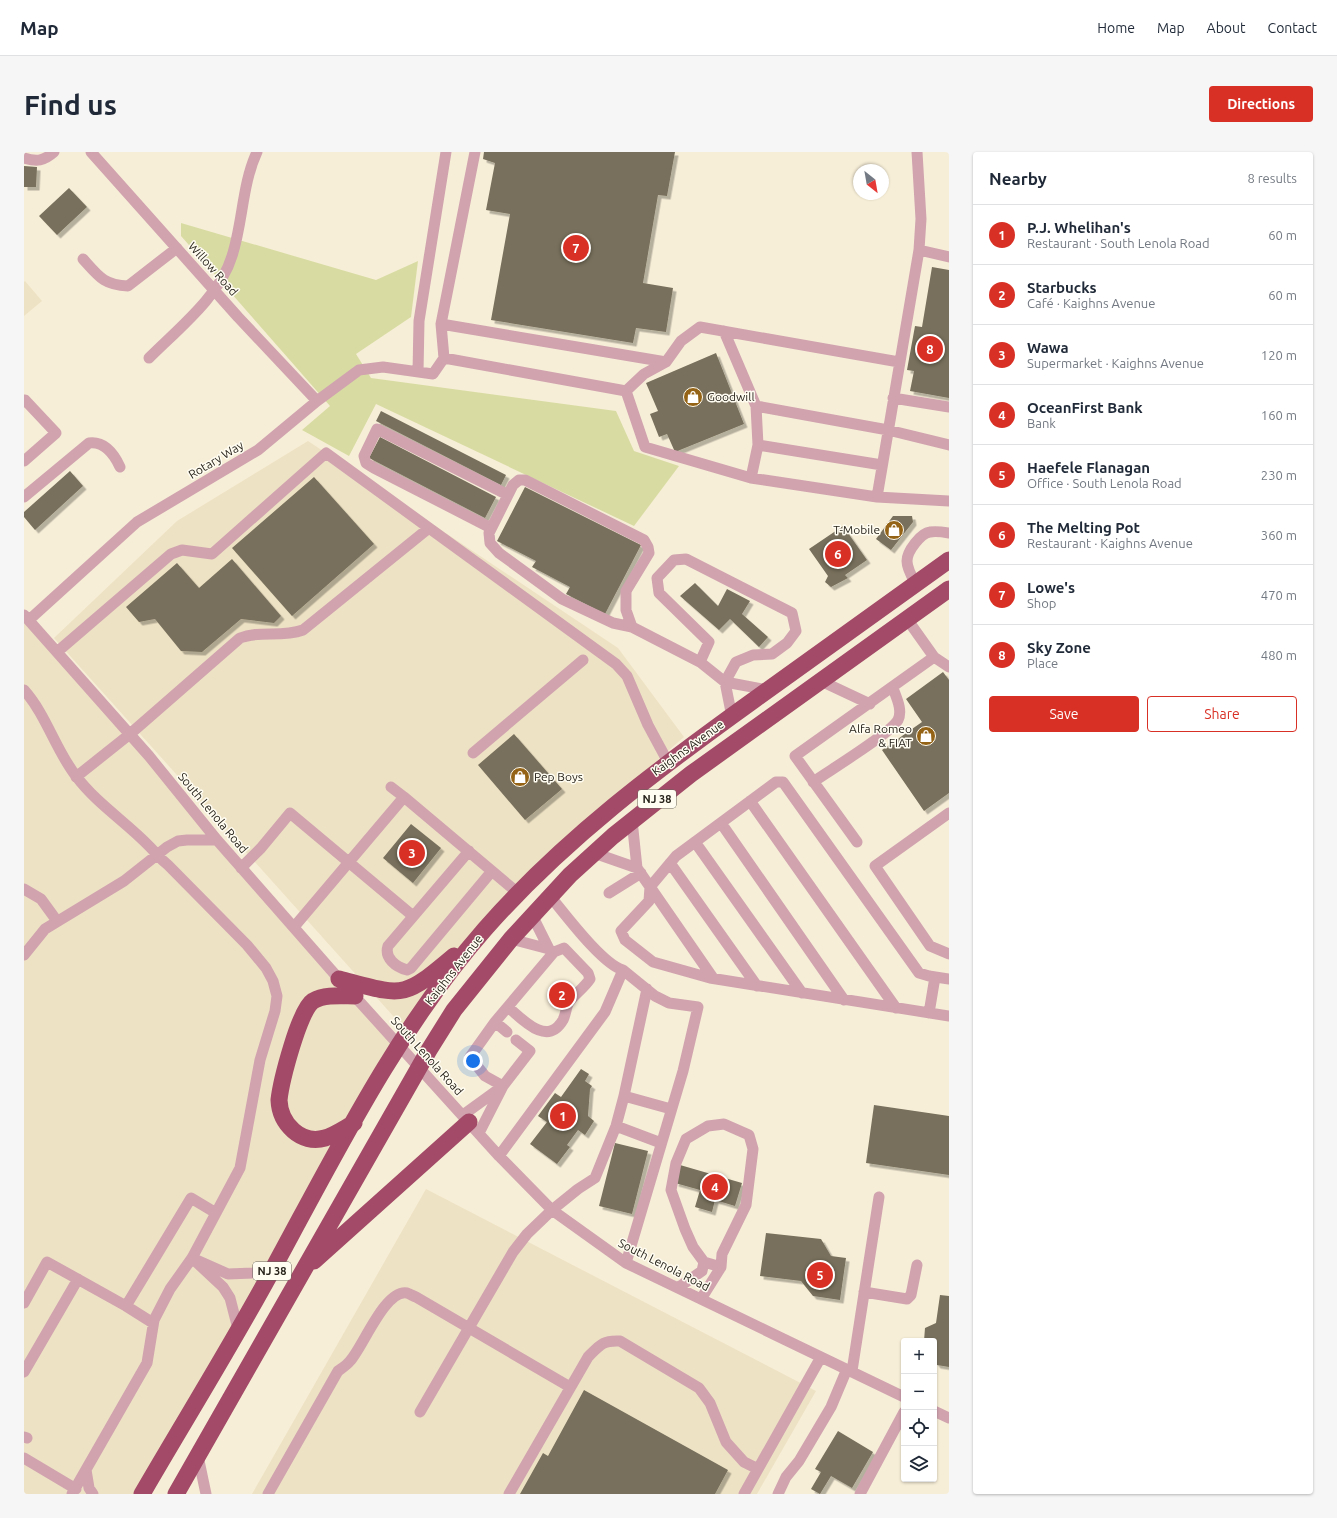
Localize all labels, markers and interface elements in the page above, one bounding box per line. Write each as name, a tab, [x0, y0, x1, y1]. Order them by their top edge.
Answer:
text: Map	[20, 17, 59, 39]
text: Home	[1097, 20, 1135, 36]
text: Map	[1157, 20, 1185, 36]
text: About	[1207, 20, 1246, 36]
text: Contact	[1268, 20, 1317, 36]
button: Directions	[1209, 86, 1313, 122]
text: Find us	[24, 89, 117, 120]
north arrow	[853, 164, 889, 200]
text: Nearby	[989, 169, 1047, 188]
text: 8 results	[1247, 171, 1297, 185]
text: P.J. Whelihan's	[1027, 219, 1131, 236]
text: 1	[998, 228, 1006, 242]
text: 60 m	[1268, 228, 1297, 242]
pin: 7	[563, 233, 589, 263]
text: Restaurant · South Lenola Road	[1027, 236, 1210, 250]
street label: Willow Road	[186, 239, 241, 298]
text: Starbucks	[1027, 279, 1097, 296]
text: 2	[998, 288, 1006, 302]
text: 60 m	[1268, 288, 1297, 302]
text: Café · Kaighns Avenue	[1027, 296, 1155, 310]
pin: 8	[917, 334, 943, 364]
text: Wawa	[1027, 339, 1069, 356]
text: 3	[998, 348, 1006, 362]
text: 120 m	[1261, 348, 1297, 362]
text: Supermarket · Kaighns Avenue	[1027, 356, 1204, 370]
shop icon: Goodwill	[682, 386, 704, 408]
place label: Goodwill	[707, 390, 755, 403]
text: OceanFirst Bank	[1027, 399, 1143, 416]
text: 4	[998, 408, 1006, 422]
text: 160 m	[1261, 408, 1297, 422]
text: Bank	[1027, 416, 1056, 430]
street label: Rotary Way	[186, 438, 246, 481]
text: Haefele Flanagan	[1027, 459, 1150, 476]
text: 5	[998, 468, 1006, 482]
text: 230 m	[1261, 468, 1297, 482]
text: Office · South Lenola Road	[1027, 476, 1182, 490]
shop icon: T-Mobile	[883, 519, 905, 541]
text: The Melting Pot	[1027, 519, 1140, 536]
place label: T-Mobile	[833, 523, 880, 536]
text: 6	[998, 528, 1006, 542]
text: 360 m	[1261, 528, 1297, 542]
text: Restaurant · Kaighns Avenue	[1027, 536, 1193, 550]
pin: 6	[825, 539, 851, 569]
text: Lowe's	[1027, 579, 1075, 596]
text: 7	[998, 588, 1006, 602]
text: 470 m	[1261, 588, 1297, 602]
text: Shop	[1027, 596, 1056, 610]
text: Sky Zone	[1027, 639, 1091, 656]
text: 8	[998, 648, 1006, 662]
text: 480 m	[1261, 648, 1297, 662]
text: Place	[1027, 656, 1058, 670]
button: Save	[989, 696, 1139, 732]
button: Share	[1147, 696, 1297, 732]
street label: Kaighns Avenue	[649, 717, 726, 778]
place label: Alfa Romeo & FIAT	[849, 722, 912, 749]
shop icon: Alfa Romeo & FIAT	[915, 725, 937, 747]
shop icon: Pep Boys	[509, 766, 531, 788]
street label: South Lenola Road	[176, 770, 251, 855]
place label: Pep Boys	[534, 770, 583, 783]
road number: NJ 38	[638, 790, 676, 808]
pin: 3	[399, 838, 425, 868]
street label: Kaighns Avenue	[422, 932, 485, 1007]
pin: 2	[549, 980, 575, 1010]
street label: South Lenola Road	[389, 1014, 466, 1097]
your location	[463, 1051, 483, 1071]
pin: 1	[550, 1101, 576, 1131]
pin: 4	[702, 1172, 728, 1202]
street label: South Lenola Road	[616, 1236, 712, 1293]
pin: 5	[807, 1260, 833, 1290]
road number: NJ 38	[253, 1262, 291, 1280]
map controls	[901, 1338, 937, 1482]
button: +	[901, 1338, 937, 1374]
button: −	[901, 1374, 937, 1410]
button: locate	[901, 1410, 937, 1446]
button: layers	[901, 1446, 937, 1482]

